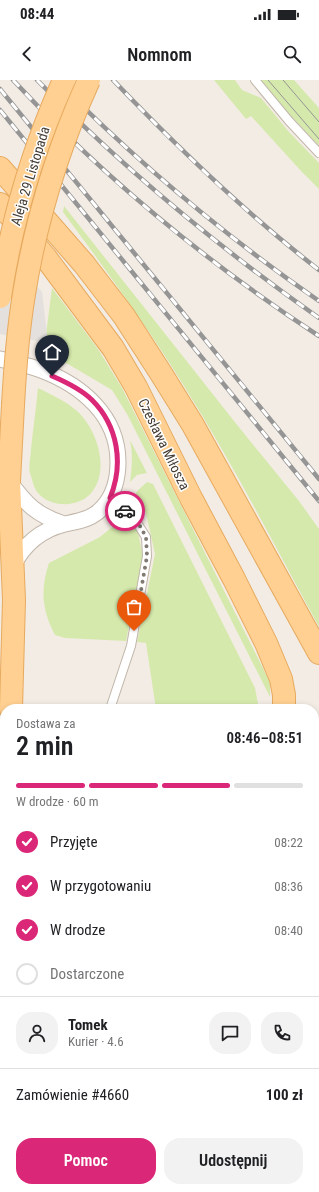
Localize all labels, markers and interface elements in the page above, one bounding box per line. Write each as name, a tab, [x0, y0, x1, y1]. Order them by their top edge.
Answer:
text: 08:44	[20, 5, 54, 23]
icon: back	[16, 43, 38, 65]
icon: search	[281, 43, 303, 65]
text: Nomnom	[127, 44, 192, 65]
street label: Aleja 29 Listopada	[7, 125, 53, 227]
pin	[35, 335, 69, 376]
icon: home	[41, 341, 63, 363]
street label: Czesława Miłosza	[135, 396, 193, 492]
courier	[105, 491, 145, 531]
icon: car	[114, 500, 136, 522]
pin	[117, 590, 151, 631]
icon: bag	[123, 596, 145, 618]
text: Dostawa za	[16, 716, 76, 731]
text: 08:46–08:51	[226, 729, 303, 747]
text: 2 min	[16, 731, 74, 761]
text: W drodze · 60 m	[16, 794, 99, 809]
icon: check	[16, 831, 38, 853]
text: Przyjęte	[50, 833, 98, 851]
text: 08:22	[274, 835, 303, 850]
icon: check	[16, 875, 38, 897]
text: W przygotowaniu	[50, 877, 151, 895]
text: 08:36	[274, 879, 303, 894]
icon: check	[16, 919, 38, 941]
text: W drodze	[50, 921, 105, 939]
text: 08:40	[274, 923, 303, 938]
text: Dostarczone	[50, 965, 124, 983]
button: person	[16, 1012, 58, 1054]
button: chat	[209, 1012, 251, 1054]
button: phone	[261, 1012, 303, 1054]
text: Tomek	[68, 1016, 108, 1034]
text: Kurier · 4.6	[68, 1034, 124, 1049]
text: Zamówienie #4660	[16, 1086, 129, 1104]
text: 100 zł	[266, 1086, 303, 1104]
button: Pomoc	[16, 1138, 156, 1184]
button: Udostępnij	[164, 1138, 303, 1184]

